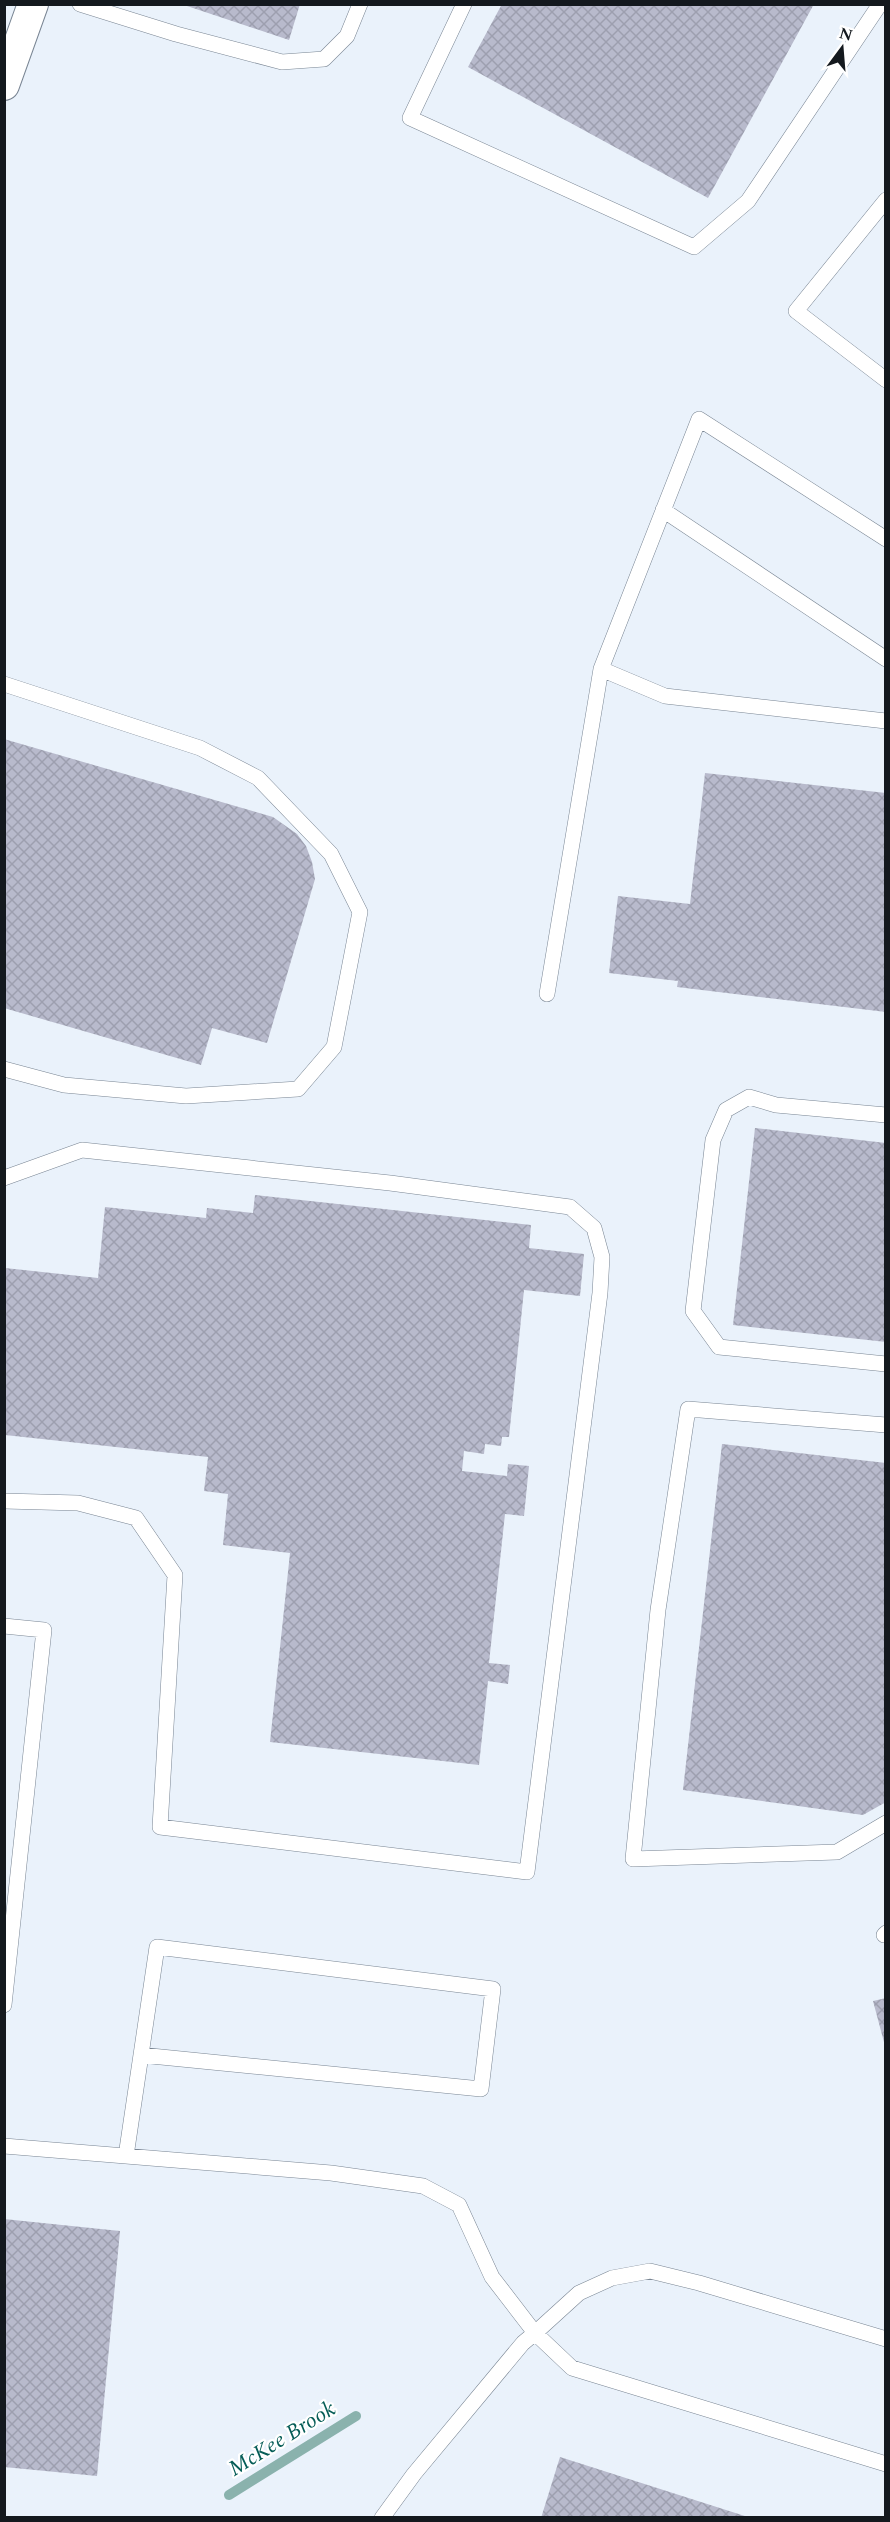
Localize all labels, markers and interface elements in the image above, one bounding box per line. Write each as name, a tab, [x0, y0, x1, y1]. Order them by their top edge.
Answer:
north arrow	[812, 18, 872, 78]
text: N	[836, 21, 855, 48]
water label: McKee Brook	[222, 2393, 342, 2485]

